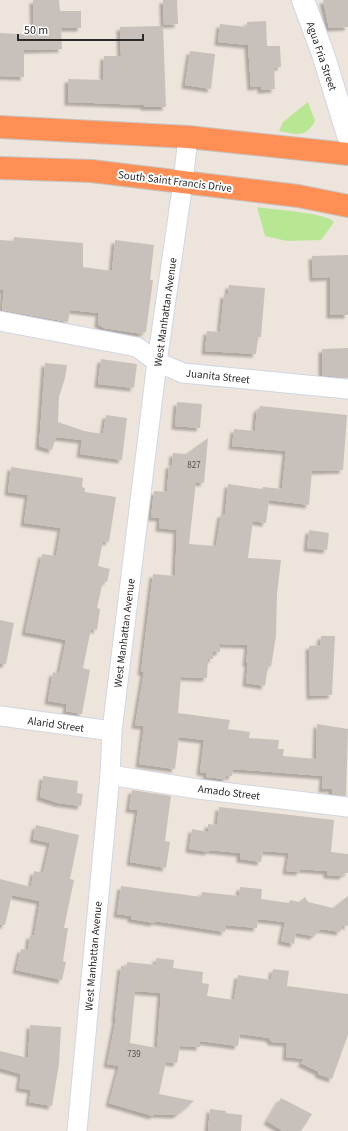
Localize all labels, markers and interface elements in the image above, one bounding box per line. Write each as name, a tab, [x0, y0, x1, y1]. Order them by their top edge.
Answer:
scale bar	[18, 16, 143, 42]
street label: Agua Fria Street	[303, 20, 340, 93]
text: 50 m	[24, 22, 48, 39]
street label: South Saint Francis Drive	[117, 167, 233, 196]
street label: West Manhattan Avenue	[150, 256, 181, 368]
street label: Juanita Street	[185, 366, 251, 387]
house number: 827	[187, 459, 201, 472]
street label: West Manhattan Avenue	[110, 577, 139, 689]
street label: Alarid Street	[27, 713, 85, 736]
street label: Amado Street	[197, 781, 261, 804]
street label: West Manhattan Avenue	[81, 900, 106, 1011]
house number: 739	[127, 1048, 141, 1061]

